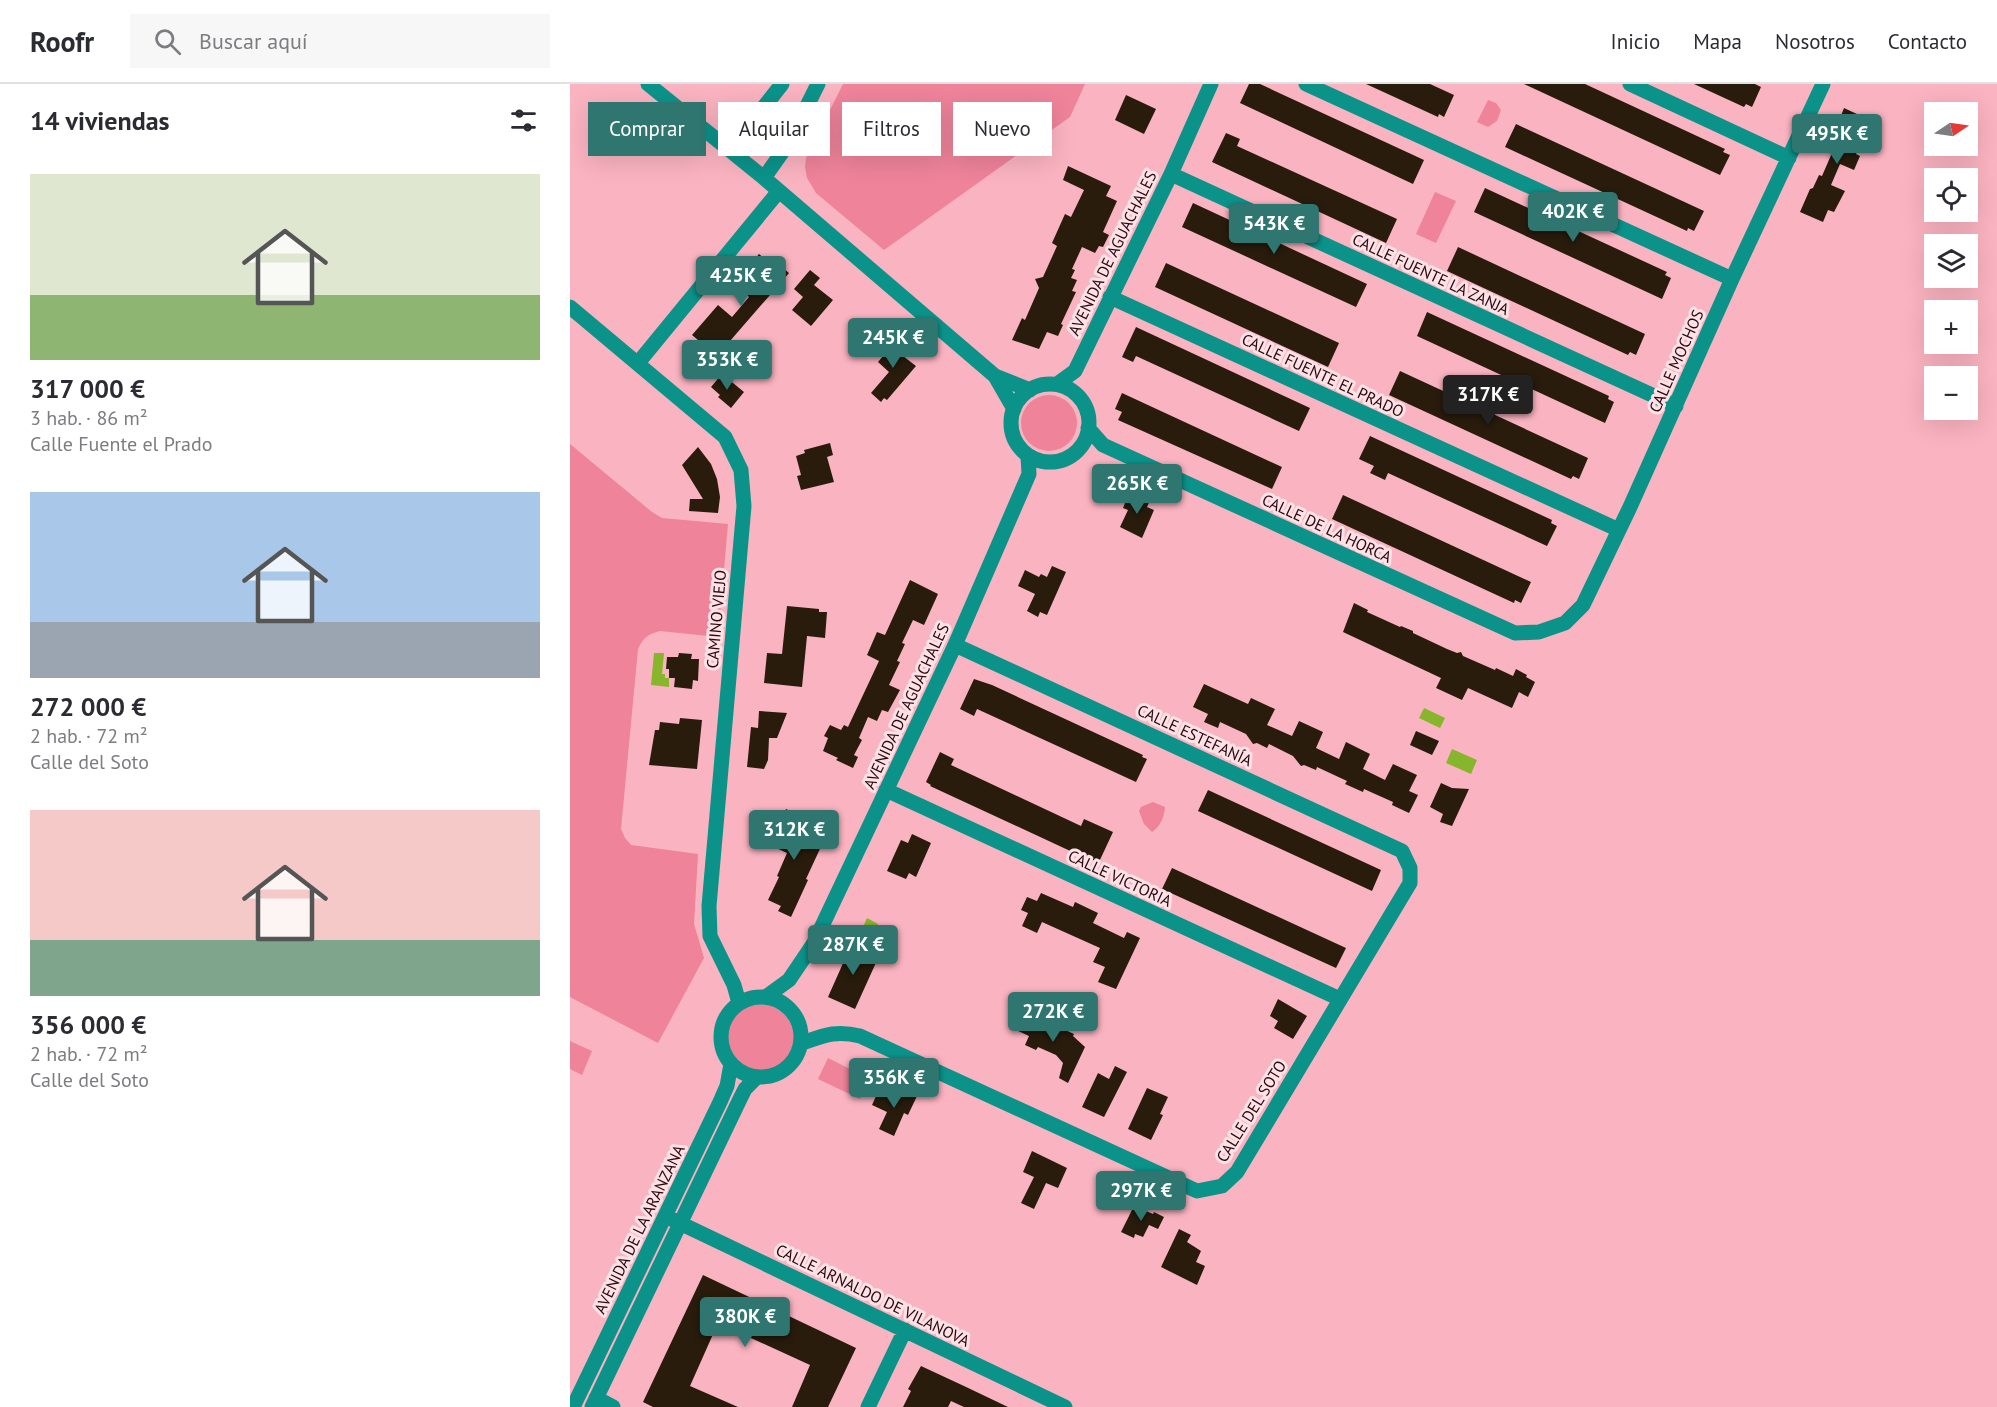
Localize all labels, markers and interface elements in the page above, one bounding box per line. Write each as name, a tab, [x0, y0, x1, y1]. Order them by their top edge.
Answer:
search box	[130, 14, 550, 68]
text: Roofr	[30, 23, 94, 60]
icon: search	[151, 25, 184, 58]
text: Buscar aquí	[199, 27, 308, 55]
text: Inicio	[1611, 28, 1660, 55]
text: Mapa	[1693, 28, 1742, 55]
text: Nosotros	[1775, 28, 1855, 55]
text: Contacto	[1888, 28, 1967, 55]
chip: Comprar	[588, 102, 706, 156]
chip: Alquilar	[718, 102, 830, 156]
chip: Filtros	[842, 102, 941, 156]
chip: Nuevo	[953, 102, 1052, 156]
north arrow	[1924, 102, 1978, 156]
map controls	[1924, 102, 1978, 420]
text: 14 viviendas	[30, 104, 170, 137]
icon: filters	[507, 104, 540, 137]
pin: 495K €	[1788, 114, 1886, 165]
text: 495K €	[1806, 120, 1868, 146]
street label: AVENIDA DE AGUACHALES	[1063, 168, 1161, 338]
button: locate	[1924, 168, 1978, 222]
pin: 402K €	[1524, 192, 1622, 243]
text: 402K €	[1542, 198, 1604, 224]
pin: 543K €	[1225, 204, 1323, 255]
text: 543K €	[1243, 210, 1305, 236]
icon: home	[231, 213, 339, 321]
street label: CALLE FUENTE LA ZANJA	[1349, 229, 1513, 319]
button: layers	[1924, 234, 1978, 288]
pin: 425K €	[692, 256, 790, 307]
text: 425K €	[710, 262, 772, 288]
button: +	[1924, 300, 1978, 354]
street label: CALLE MOCHOS	[1644, 307, 1708, 415]
pin: 245K €	[844, 318, 942, 369]
text: 245K €	[862, 324, 924, 350]
street label: CALLE FUENTE EL PRADO	[1239, 329, 1407, 421]
pin: 353K €	[678, 340, 776, 391]
text: 353K €	[696, 346, 758, 372]
button: −	[1924, 366, 1978, 420]
text: 317 000 €	[30, 372, 145, 405]
pin: 317K €	[1439, 375, 1537, 426]
text: 317K €	[1457, 381, 1519, 407]
text: 3 hab. · 86 m²	[30, 405, 148, 431]
text: Calle Fuente el Prado	[30, 431, 212, 457]
pin: 265K €	[1088, 464, 1186, 515]
text: 265K €	[1106, 470, 1168, 496]
street label: CALLE DE LA HORCA	[1259, 489, 1396, 567]
icon: home	[231, 531, 339, 639]
street label: CAMINO VIEJO	[702, 569, 730, 669]
street label: AVENIDA DE AGUACHALES	[859, 620, 953, 792]
text: 272 000 €	[30, 690, 146, 723]
street label: CALLE ESTEFANÍA	[1134, 700, 1256, 771]
text: 2 hab. · 72 m²	[30, 723, 148, 749]
text: Calle del Soto	[30, 749, 149, 775]
pin: 312K €	[745, 810, 843, 861]
text: 312K €	[763, 816, 825, 842]
street label: CALLE VICTORIA	[1065, 845, 1176, 911]
icon: home	[231, 849, 339, 957]
pin: 287K €	[804, 925, 902, 976]
text: 287K €	[822, 931, 884, 957]
pin: 272K €	[1004, 992, 1102, 1043]
text: 272K €	[1022, 998, 1084, 1024]
text: 356 000 €	[30, 1008, 146, 1041]
text: 2 hab. · 72 m²	[30, 1041, 148, 1067]
street label: CALLE DEL SOTO	[1212, 1056, 1290, 1166]
pin: 356K €	[845, 1058, 943, 1109]
text: 356K €	[863, 1064, 925, 1090]
text: Calle del Soto	[30, 1067, 149, 1093]
street label: AVENIDA DE LA ARANZANA	[589, 1141, 689, 1317]
pin: 297K €	[1092, 1171, 1190, 1222]
text: 297K €	[1110, 1177, 1172, 1203]
street label: CALLE ARNALDO DE VILANOVA	[773, 1239, 974, 1351]
pin: 380K €	[696, 1297, 794, 1348]
text: 380K €	[714, 1303, 776, 1329]

